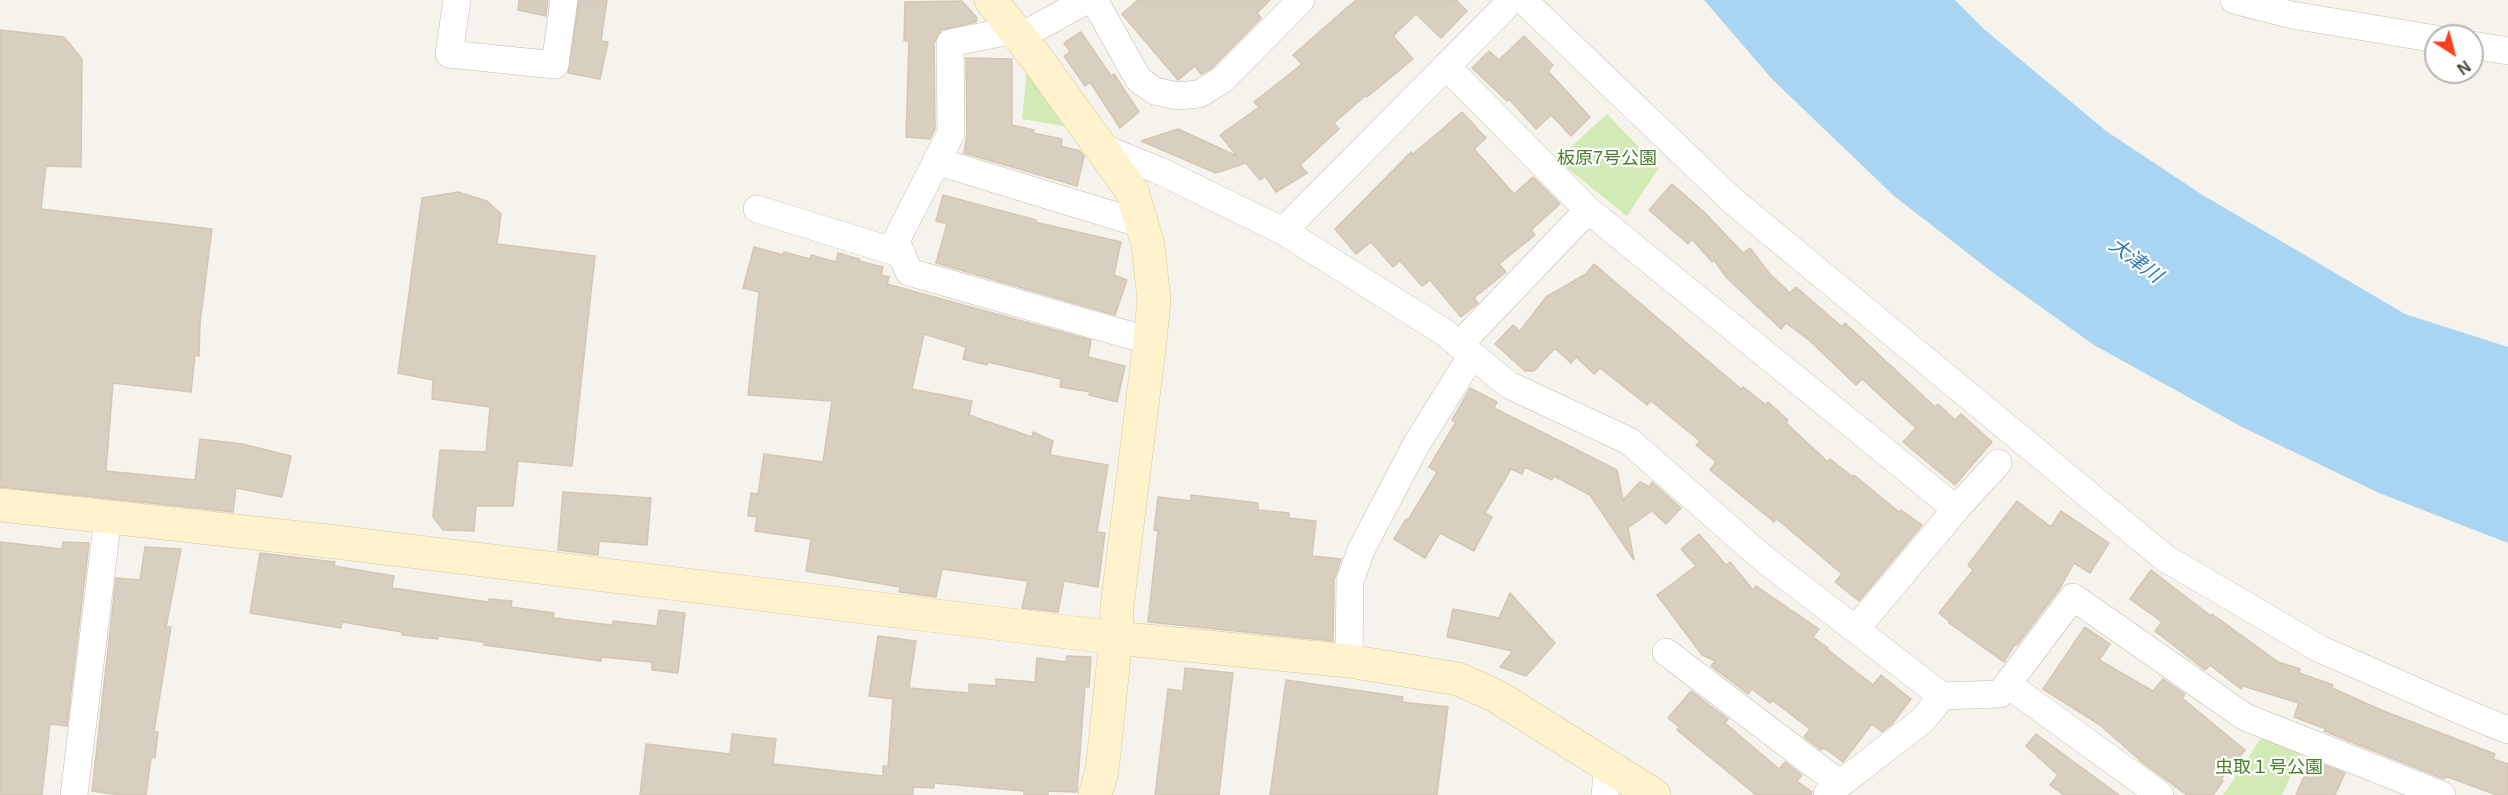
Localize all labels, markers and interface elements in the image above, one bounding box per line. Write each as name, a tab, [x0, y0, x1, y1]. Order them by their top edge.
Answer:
north arrow	[2424, 24, 2484, 84]
text: N	[2454, 57, 2473, 78]
park label: 板原7号公園	[1557, 148, 1657, 170]
water label: 大津川	[2104, 233, 2166, 289]
park label: 虫取１号公園	[2215, 757, 2323, 779]

